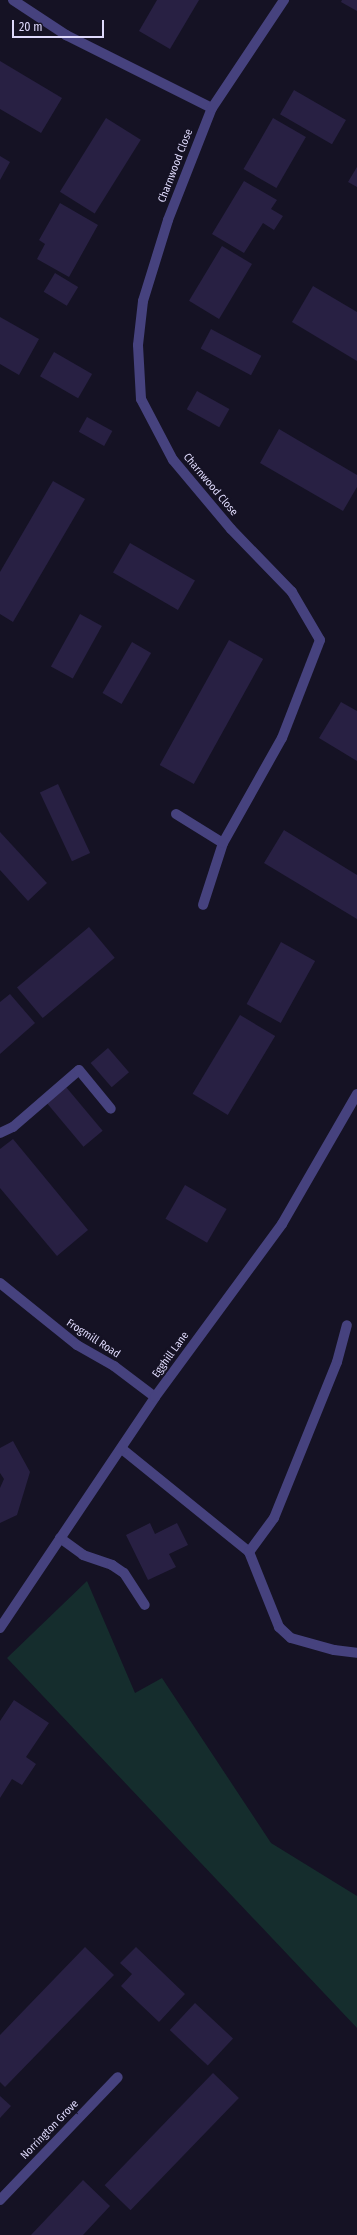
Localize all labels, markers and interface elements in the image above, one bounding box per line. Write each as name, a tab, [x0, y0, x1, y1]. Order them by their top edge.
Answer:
scale bar	[14, 12, 106, 38]
text: 20 m	[19, 20, 43, 34]
street label: Charnwood Close	[156, 127, 196, 205]
street label: Charnwood Close	[180, 451, 240, 519]
street label: Frogmill Road	[64, 1317, 122, 1361]
street label: Egghill Lane	[150, 1329, 192, 1381]
street label: Norrington Grove	[18, 2098, 82, 2162]

